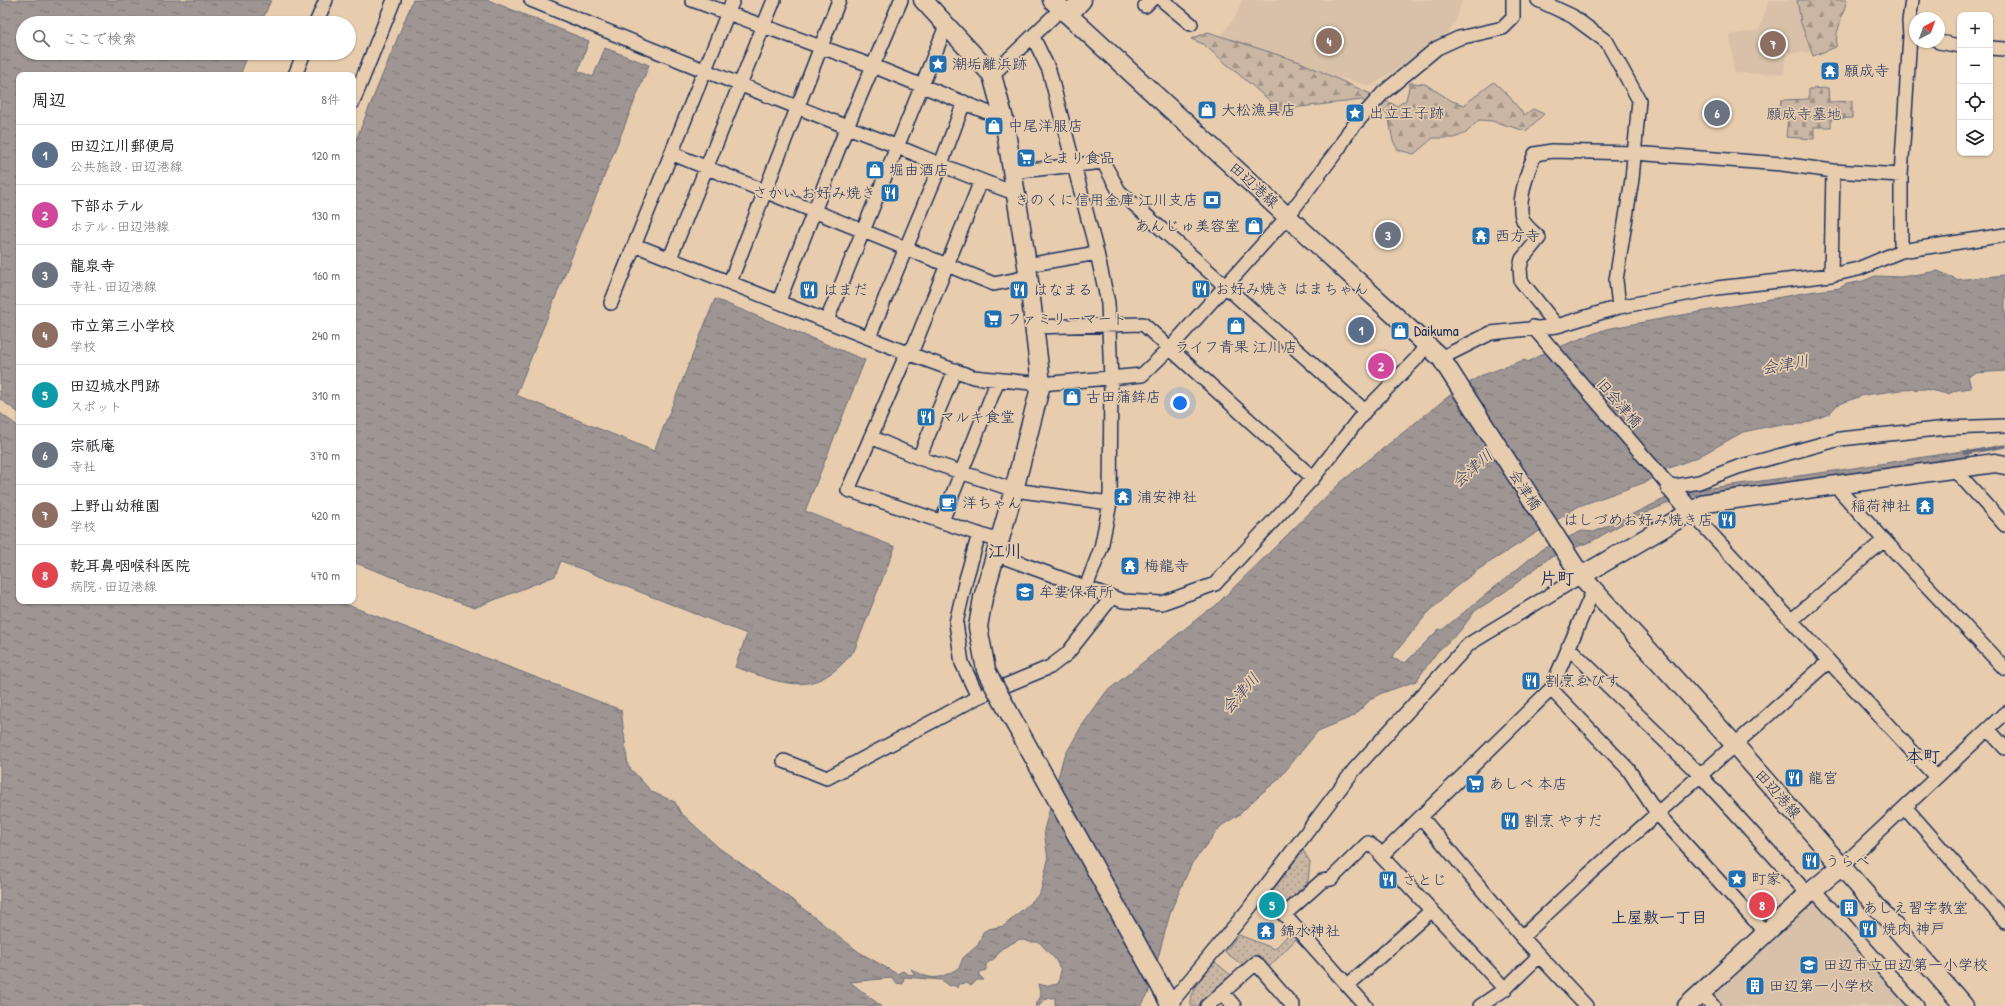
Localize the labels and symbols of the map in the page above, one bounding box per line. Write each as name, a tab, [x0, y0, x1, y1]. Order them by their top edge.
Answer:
north arrow	[1909, 12, 1945, 48]
pin: 4	[1316, 26, 1342, 56]
pin: 7	[1760, 29, 1786, 59]
place icon: 潮垢離浜跡	[927, 53, 949, 75]
place label: 潮垢離浜跡	[952, 53, 1027, 74]
temple icon: 願成寺	[1819, 60, 1841, 82]
place label: 願成寺	[1844, 60, 1889, 81]
pin: 6	[1704, 98, 1730, 128]
shop icon: 大松漁具店	[1196, 99, 1218, 121]
place label: 大松漁具店	[1221, 99, 1296, 120]
place icon: 出立王子跡	[1344, 102, 1366, 124]
place label: 出立王子跡	[1369, 102, 1444, 123]
park label: 願成寺墓地	[1766, 103, 1842, 124]
shop icon: 中尾洋服店	[983, 115, 1005, 137]
place label: 中尾洋服店	[1008, 115, 1083, 136]
supermarket icon: とまり食品	[1015, 147, 1037, 169]
place label: とまり食品	[1040, 147, 1115, 168]
street label: 田辺港線	[1225, 157, 1284, 213]
shop icon: 堀由酒店	[864, 159, 886, 181]
place label: 堀由酒店	[889, 159, 949, 180]
place label: さかい お好み焼き	[753, 182, 876, 203]
restaurant icon: さかい お好み焼き	[879, 182, 901, 204]
place label: きのくに信用金庫 江川支店	[1015, 189, 1198, 210]
bank icon: きのくに信用金庫 江川支店	[1201, 189, 1223, 211]
place label: あんじゅ美容室	[1135, 215, 1240, 236]
shop icon: あんじゅ美容室	[1243, 215, 1265, 237]
pin: 3	[1375, 220, 1401, 250]
temple icon: 西方寺	[1470, 225, 1492, 247]
place label: 西方寺	[1495, 225, 1540, 246]
restaurant icon: お好み焼き はまちゃん	[1190, 278, 1212, 300]
place label: お好み焼き はまちゃん	[1215, 278, 1368, 299]
restaurant icon: はまだ	[798, 279, 820, 301]
place label: はまだ	[823, 279, 868, 300]
restaurant icon: はなまる	[1008, 279, 1030, 301]
place label: はなまる	[1033, 279, 1093, 300]
supermarket icon: ファミリーマート	[982, 308, 1004, 330]
place label: ファミリーマート	[1007, 308, 1127, 329]
shop icon: ライフ青果 江川店	[1225, 315, 1247, 337]
pin: 1	[1348, 315, 1374, 345]
shop icon: Daikuma	[1389, 320, 1411, 342]
place label: Daikuma	[1414, 320, 1459, 341]
place label: ライフ青果 江川店	[1175, 336, 1297, 357]
water label: 会津川	[1759, 349, 1811, 379]
pin: 2	[1368, 351, 1394, 381]
street label: 旧会津橋	[1592, 373, 1647, 432]
shop icon: 古田蒲鉾店	[1061, 386, 1083, 408]
place label: 古田蒲鉾店	[1086, 386, 1161, 407]
your location	[1170, 393, 1190, 413]
restaurant icon: マルキ食堂	[915, 406, 937, 428]
place label: マルキ食堂	[940, 406, 1015, 427]
water label: 会津川	[1447, 444, 1497, 492]
street label: 会津橋	[1504, 465, 1546, 514]
temple icon: 浦安神社	[1112, 486, 1134, 508]
place label: 浦安神社	[1137, 486, 1197, 507]
cafe icon: 洋ちゃん	[937, 492, 959, 514]
place label: 洋ちゃん	[962, 492, 1022, 513]
place label: 稲荷神社	[1851, 495, 1911, 516]
temple icon: 稲荷神社	[1914, 495, 1936, 517]
place label: はしづめお好み焼き店	[1563, 509, 1713, 530]
restaurant icon: はしづめお好み焼き店	[1716, 509, 1738, 531]
district label: 江川	[988, 539, 1022, 562]
temple icon: 梅龍寺	[1119, 555, 1141, 577]
place label: 梅龍寺	[1144, 555, 1189, 576]
district label: 片町	[1540, 566, 1574, 589]
school or university icon: 牟婁保育所	[1014, 581, 1036, 603]
place label: 牟婁保育所	[1039, 581, 1114, 602]
water label: 会津川	[1216, 668, 1264, 718]
restaurant icon: 割烹ゑびす	[1520, 670, 1542, 692]
place label: 割烹ゑびす	[1545, 670, 1620, 691]
district label: 本町	[1906, 744, 1940, 767]
street label: 田辺港線	[1750, 764, 1806, 823]
restaurant icon: 龍宮	[1783, 767, 1805, 789]
place label: 龍宮	[1808, 767, 1838, 788]
supermarket icon: あしべ 本店	[1464, 773, 1486, 795]
place label: あしべ 本店	[1489, 773, 1567, 794]
restaurant icon: 割烹 やすだ	[1499, 810, 1521, 832]
place label: 割烹 やすだ	[1524, 810, 1602, 831]
restaurant icon: うらべ	[1800, 850, 1822, 872]
place label: うらべ	[1825, 850, 1870, 871]
place icon: 町家	[1726, 868, 1748, 890]
place label: 町家	[1751, 868, 1781, 889]
restaurant icon: さとじ	[1377, 869, 1399, 891]
place label: さとじ	[1402, 869, 1447, 890]
pin: 5	[1259, 890, 1285, 920]
pin: 8	[1749, 890, 1775, 920]
building icon: あしえ習字教室	[1838, 897, 1860, 919]
place label: あしえ習字教室	[1863, 897, 1968, 918]
district label: 上屋敷一丁目	[1611, 906, 1707, 928]
restaurant icon: 焼肉 神戸	[1857, 918, 1879, 940]
place label: 焼肉 神戸	[1882, 918, 1945, 939]
temple icon: 錦水神社	[1255, 920, 1277, 942]
place label: 錦水神社	[1280, 920, 1340, 941]
school or university icon: 田辺市立田辺第一小学校	[1798, 954, 1820, 976]
place label: 田辺市立田辺第一小学校	[1823, 954, 1988, 975]
building icon: 田辺第一小学校	[1744, 975, 1766, 997]
place label: 田辺第一小学校	[1769, 975, 1874, 996]

